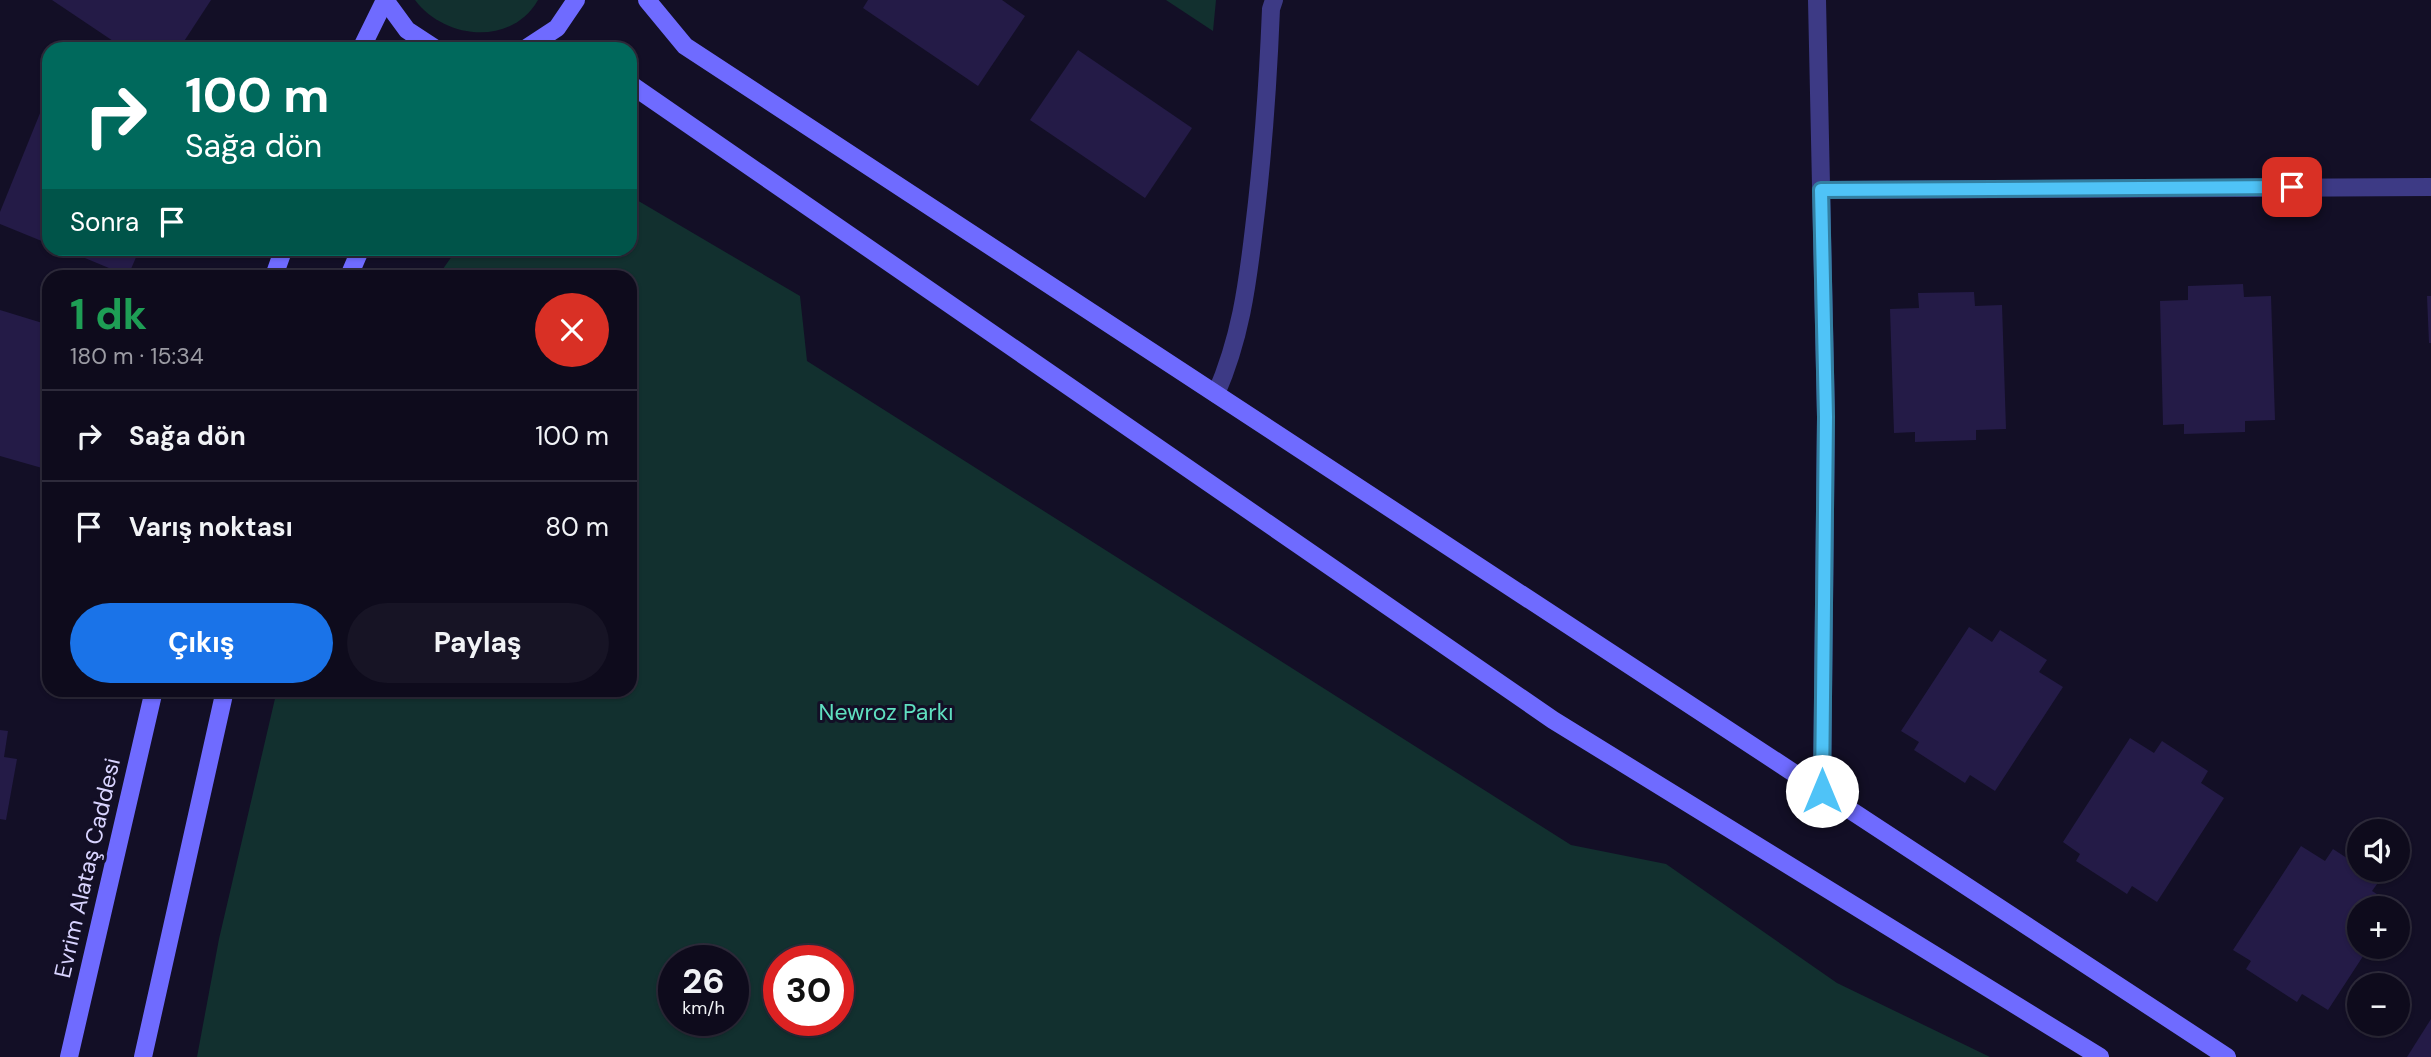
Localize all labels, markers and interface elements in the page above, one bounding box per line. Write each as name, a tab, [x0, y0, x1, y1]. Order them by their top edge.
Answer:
text: 100 m	[185, 63, 329, 127]
icon: right	[70, 70, 161, 161]
text: Sağa dön	[185, 125, 322, 167]
pin	[2262, 157, 2322, 217]
icon: arrive	[2273, 168, 2311, 206]
icon: arrive	[153, 203, 191, 241]
text: Sonra	[70, 205, 139, 239]
text: 1 dk	[70, 287, 147, 342]
button: close	[535, 293, 609, 367]
text: 180 m · 15:34	[70, 341, 204, 371]
icon: right	[70, 417, 108, 455]
text: Sağa dön	[129, 419, 246, 453]
text: 100 m	[535, 419, 609, 453]
icon: arrive	[70, 508, 108, 546]
text: Varış noktası	[129, 510, 293, 544]
text: 80 m	[545, 510, 609, 544]
button: Çıkış	[70, 603, 333, 683]
button: Paylaş	[347, 603, 609, 683]
park label: Newroz Parkı	[819, 697, 953, 727]
position arrow	[1785, 754, 1859, 828]
street label: Evrim Alataş Caddesi	[47, 755, 127, 981]
map controls	[2347, 819, 2410, 1036]
button: sound	[2347, 819, 2410, 882]
button: +	[2347, 896, 2410, 959]
speed limit sign: 30	[763, 945, 854, 1036]
text: 26	[682, 958, 725, 1004]
button: −	[2347, 973, 2410, 1036]
text: km/h	[682, 996, 725, 1020]

